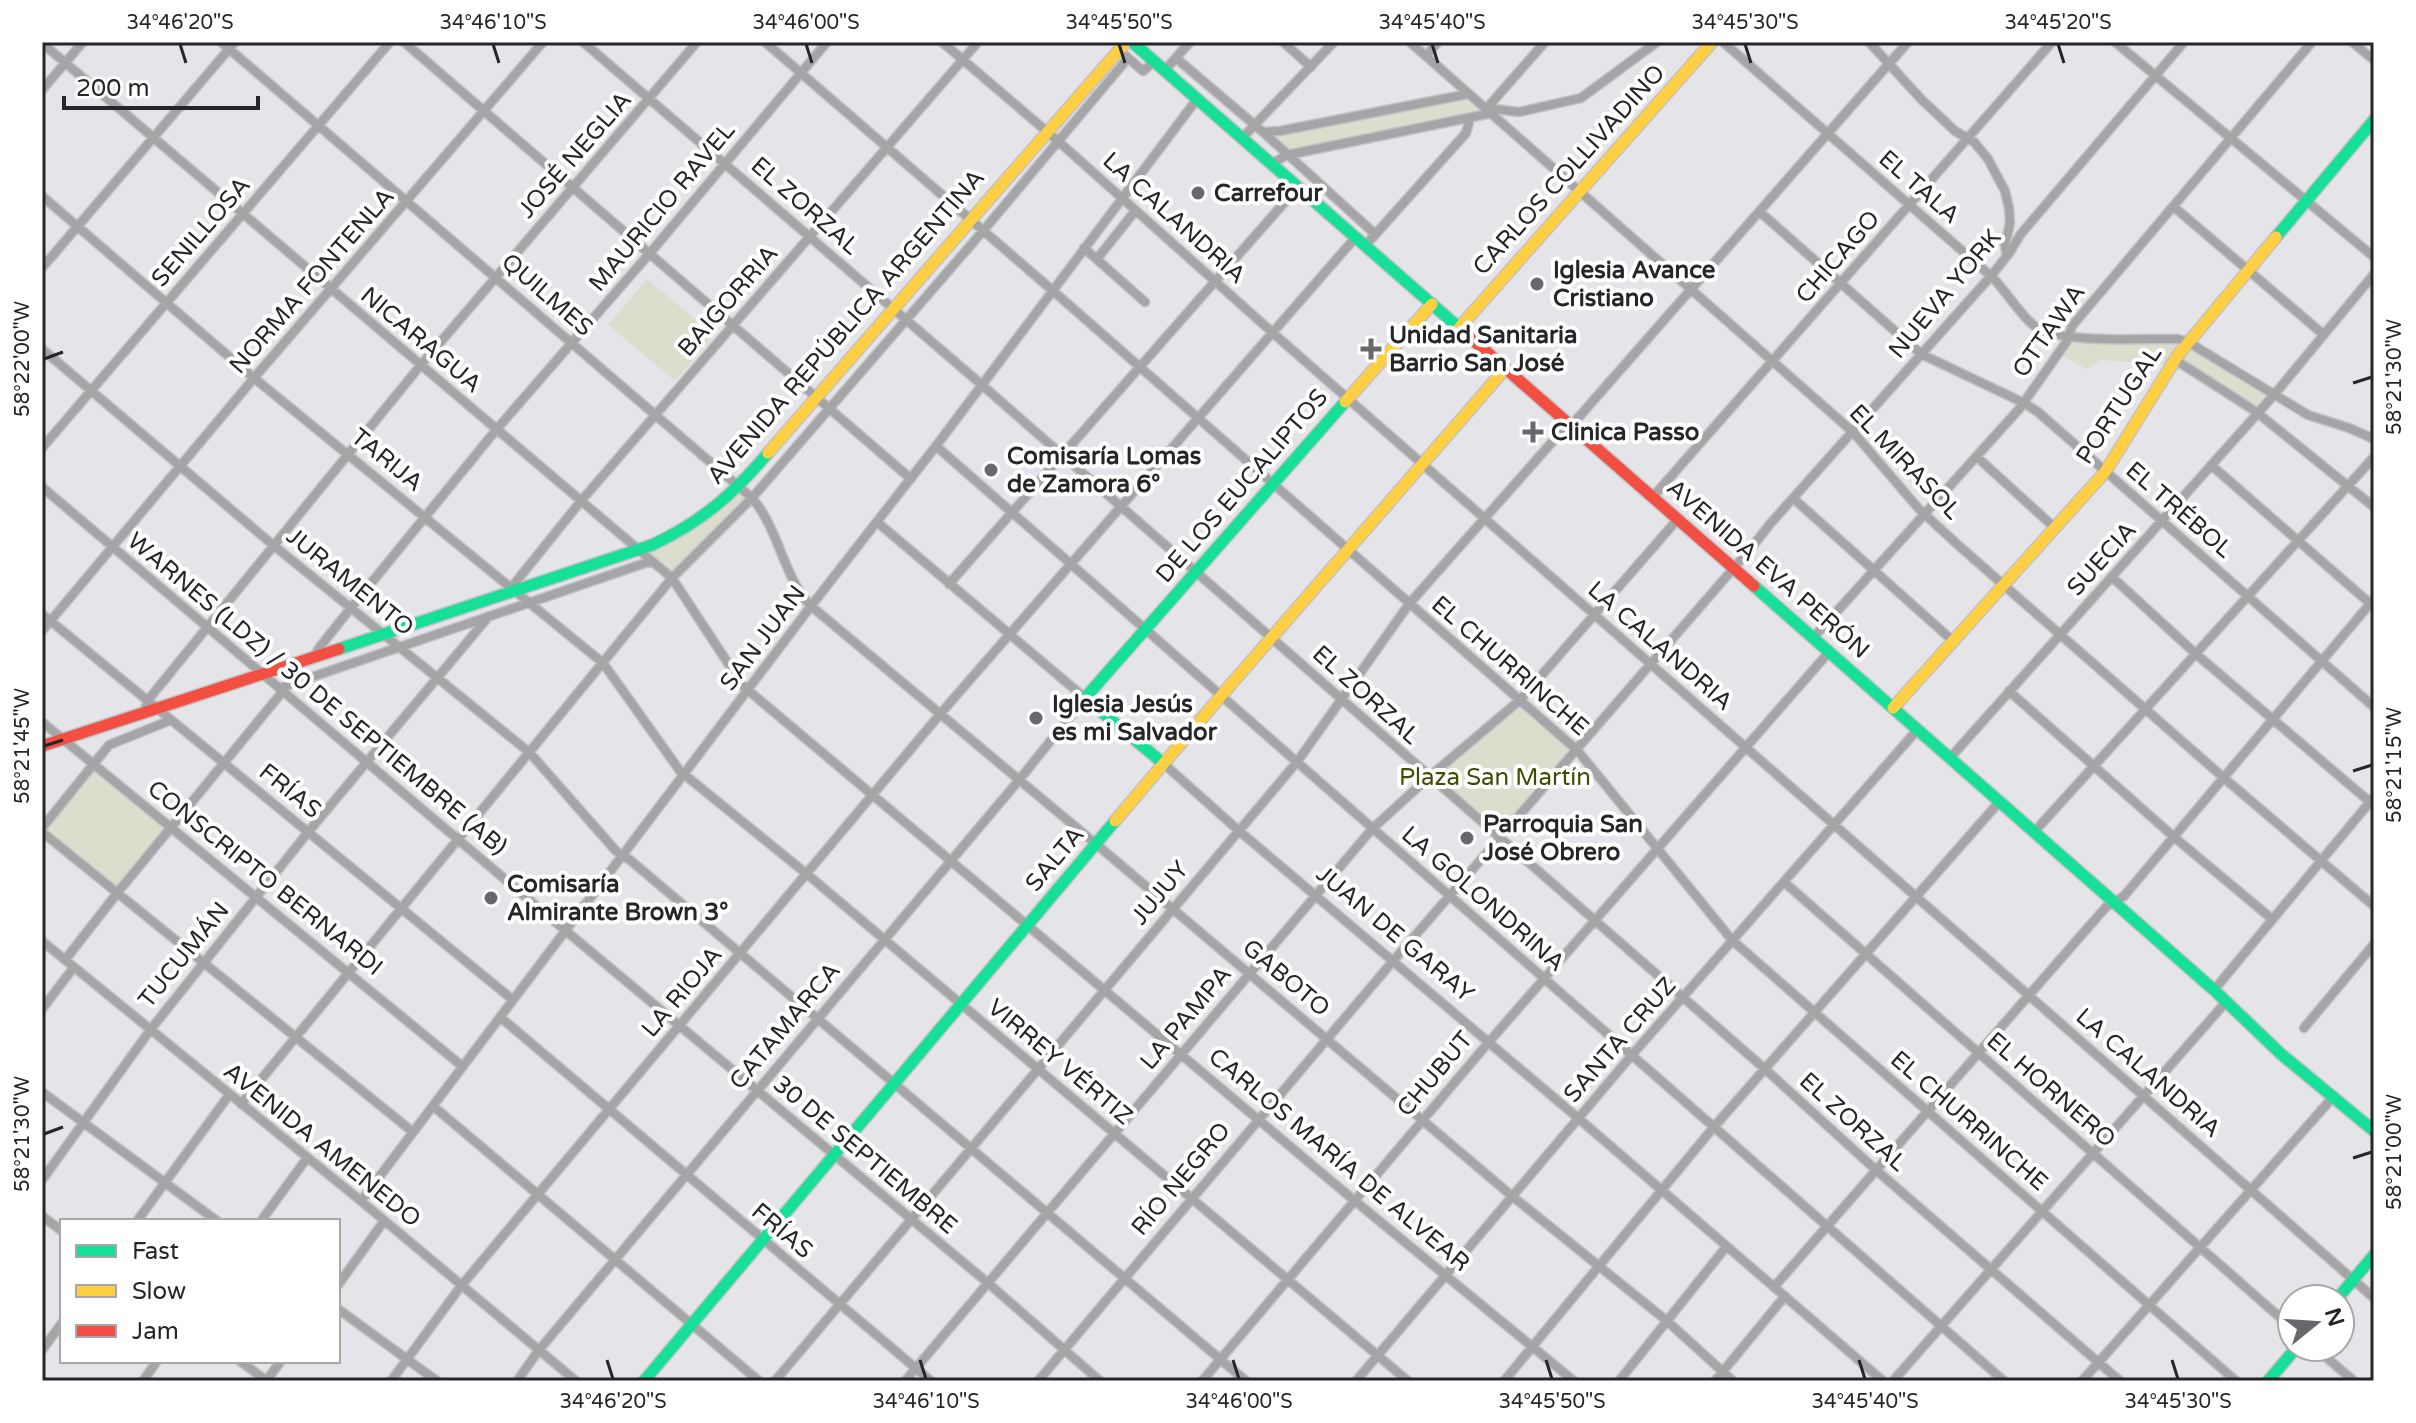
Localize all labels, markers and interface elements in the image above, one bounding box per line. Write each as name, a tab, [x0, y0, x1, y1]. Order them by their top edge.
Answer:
text: 34°46'20"S	[126, 11, 234, 35]
text: 34°46'10"S	[439, 11, 547, 35]
text: 34°46'00"S	[752, 11, 860, 35]
text: 34°45'50"S	[1065, 11, 1173, 35]
text: 34°45'40"S	[1378, 11, 1486, 35]
text: 34°45'30"S	[1691, 11, 1799, 35]
text: 34°45'20"S	[2004, 11, 2112, 35]
street label: CARLOS COLLIVADINO	[1467, 59, 1671, 281]
scale bar	[64, 60, 258, 110]
text: 200 m	[76, 74, 150, 103]
street label: JOSÉ NEGLIA	[511, 85, 638, 224]
street label: MAURICIO RAVEL	[583, 116, 741, 297]
street label: EL TALA	[1873, 144, 1965, 230]
street label: LA CALANDRIA	[1097, 146, 1251, 290]
street label: EL ZORZAL	[745, 151, 865, 261]
street label: AVENIDA REPÚBLICA ARGENTINA	[700, 163, 991, 490]
street label: SENILLOSA	[145, 171, 257, 293]
place label: Carrefour	[1214, 179, 1323, 208]
street label: NORMA FONTENLA	[223, 182, 401, 380]
marker: Carrefour	[1189, 184, 1207, 202]
street label: CHICAGO	[1790, 205, 1886, 309]
street label: NUEVA YORK	[1883, 223, 2007, 365]
street label: BAIGORRIA	[672, 239, 784, 363]
street label: QUILMES	[495, 247, 599, 343]
place label: Iglesia Avance Cristiano	[1553, 256, 1716, 313]
marker: Iglesia Avance Cristiano	[1528, 275, 1546, 293]
street label: OTTAWA	[2007, 279, 2091, 383]
street label: NICARAGUA	[355, 281, 487, 399]
text: 58°22'00"W	[11, 301, 35, 417]
text: 58°21'30"W	[2383, 319, 2407, 435]
place label: Unidad Sanitaria Barrio San José	[1389, 321, 1578, 378]
marker: Unidad Sanitaria Barrio San José	[1360, 338, 1382, 360]
street label: PORTUGAL	[2070, 340, 2168, 470]
street label: DE LOS EUCALIPTOS	[1150, 383, 1334, 589]
street label: EL MIRASOL	[1843, 399, 1967, 526]
place label: Clinica Passo	[1551, 418, 1699, 447]
marker: Clinica Passo	[1522, 421, 1544, 443]
street label: TARIJA	[345, 422, 429, 498]
place label: Comisaría Lomas de Zamora 6°	[1007, 442, 1201, 499]
street label: EL TRÉBOL	[2120, 455, 2239, 564]
marker: Comisaría Lomas de Zamora 6°	[982, 461, 1000, 479]
street label: AVENIDA EVA PERÓN	[1661, 472, 1876, 665]
street label: SUECIA	[2061, 516, 2143, 602]
street label: JURAMENTO	[280, 522, 420, 642]
street label: WARNES (LDZ) / 30 DE SEPTIEMBRE (AB)	[121, 526, 513, 862]
street label: LA CALANDRIA	[1582, 575, 1738, 717]
street label: SAN JUAN	[714, 580, 812, 696]
street label: EL CHURRINCHE	[1425, 590, 1595, 742]
street label: EL ZORZAL	[1306, 639, 1426, 751]
text: 58°21'45"W	[11, 688, 35, 804]
place label: Iglesia Jesús es mi Salvador	[1052, 690, 1218, 747]
text: 58°21'15"W	[2383, 707, 2407, 823]
marker: Iglesia Jesús es mi Salvador	[1027, 709, 1045, 727]
street label: FRÍAS	[253, 757, 327, 825]
park label: Plaza San Martín	[1399, 763, 1591, 792]
street label: CONSCRIPTO BERNARDI	[141, 774, 389, 982]
place label: Parroquia San José Obrero	[1482, 810, 1643, 867]
street label: LA GOLONDRINA	[1395, 820, 1571, 978]
street label: SALTA	[1020, 821, 1090, 897]
marker: Parroquia San José Obrero	[1458, 829, 1476, 847]
street label: JUJUY	[1125, 855, 1195, 931]
street label: JUAN DE GARAY	[1310, 860, 1480, 1008]
place label: Comisaría Almirante Brown 3°	[507, 870, 728, 927]
marker: Comisaría Almirante Brown 3°	[482, 889, 500, 907]
street label: TUCUMÁN	[132, 895, 236, 1014]
street label: GABOTO	[1236, 933, 1336, 1023]
street label: LA RIOJA	[636, 941, 728, 1043]
street label: CATAMARCA	[723, 957, 847, 1095]
street label: LA PAMPA	[1134, 960, 1238, 1076]
street label: SANTA CRUZ	[1558, 971, 1682, 1109]
street label: VIRREY VÉRTIZ	[982, 992, 1139, 1131]
street label: LA CALANDRIA	[2070, 1002, 2226, 1144]
street label: CHUBUT	[1391, 1025, 1479, 1123]
street label: EL HORNERO	[1981, 1026, 2121, 1154]
street label: CARLOS MARÍA DE ALVEAR	[1202, 1041, 1476, 1278]
street label: EL CHURRINCHE	[1884, 1045, 2054, 1197]
street label: AVENIDA AMENEDO	[218, 1057, 426, 1233]
street label: EL ZORZAL	[1793, 1066, 1913, 1178]
street label: 30 DE SEPTIEMBRE	[767, 1070, 963, 1240]
text: 58°21'30"W	[11, 1076, 35, 1192]
text: 58°21'00"W	[2383, 1094, 2407, 1210]
street label: RÍO NEGRO	[1125, 1116, 1237, 1241]
street label: FRÍAS	[745, 1196, 819, 1265]
legend	[60, 1219, 340, 1363]
text: Fast	[132, 1237, 179, 1266]
text: Slow	[132, 1277, 186, 1306]
north arrow	[2276, 1283, 2356, 1363]
text: N	[2319, 1305, 2349, 1330]
text: Jam	[132, 1317, 179, 1346]
text: 34°46'20"S	[559, 1390, 667, 1414]
text: 34°46'10"S	[872, 1390, 980, 1414]
text: 34°46'00"S	[1185, 1390, 1293, 1414]
text: 34°45'50"S	[1498, 1390, 1606, 1414]
text: 34°45'40"S	[1811, 1390, 1919, 1414]
text: 34°45'30"S	[2124, 1390, 2232, 1414]

